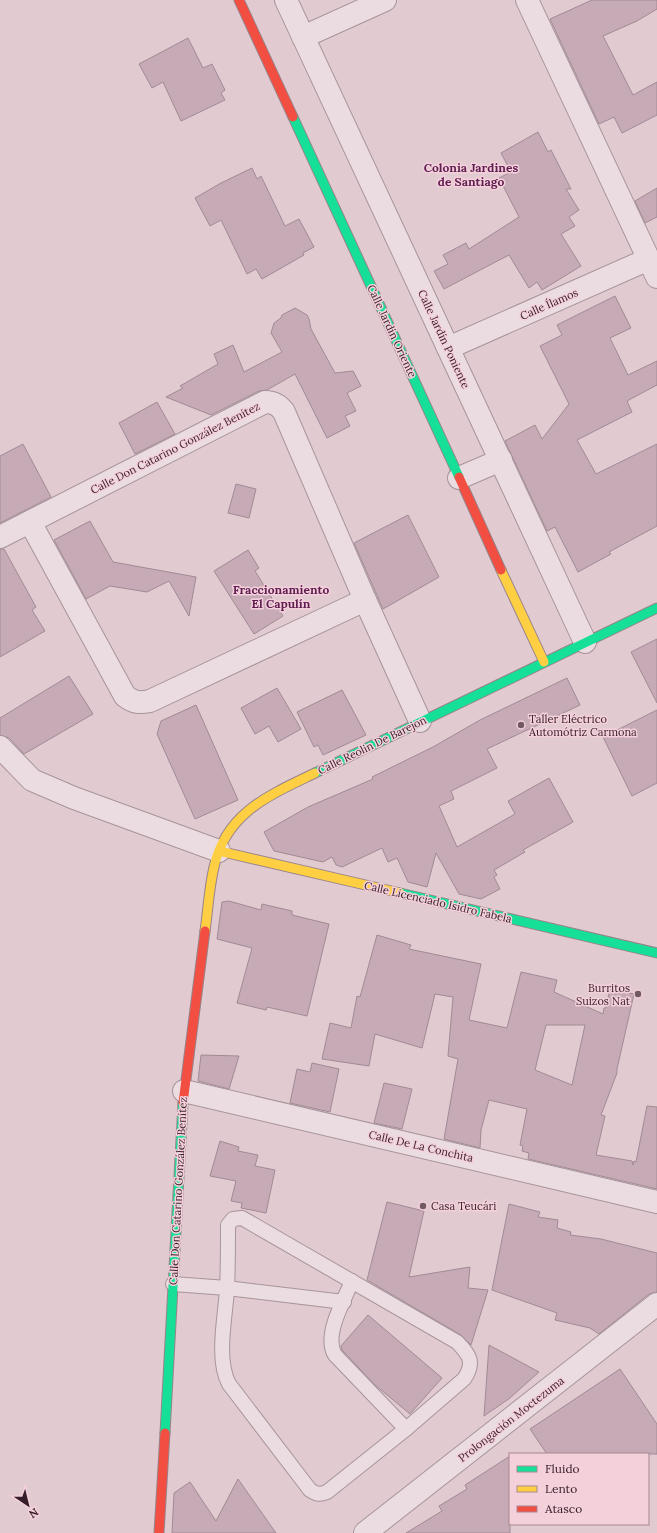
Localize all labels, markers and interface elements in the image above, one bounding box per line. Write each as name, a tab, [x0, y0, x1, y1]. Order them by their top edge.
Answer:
district label: Colonia Jardines de Santiago	[424, 160, 518, 189]
street label: Calle Jardín Oriente	[364, 282, 420, 380]
street label: Calle Ílamos	[518, 285, 580, 323]
street label: Calle Jardín Poniente	[415, 287, 473, 391]
street label: Calle Don Catarino González Benítez	[88, 399, 262, 497]
district label: Fraccionamiento El Capulín	[233, 582, 329, 611]
street label: Calle Reolin De Barejon	[315, 712, 429, 777]
place label: Taller Eléctrico Automótriz Carmona	[528, 712, 637, 739]
marker: Taller Eléctrico Automótriz Carmona	[516, 720, 526, 730]
street label: Calle Licenciado Isidro Fabela	[363, 878, 514, 926]
place label: Burritos Suizos Nat	[576, 981, 631, 1008]
marker: Burritos Suizos Nat	[633, 989, 643, 999]
street label: Calle Don Catarino González Benítez	[166, 1096, 190, 1285]
street label: Calle De La Conchita	[367, 1127, 475, 1165]
place label: Casa Teucári	[431, 1199, 496, 1213]
marker: Casa Teucári	[418, 1201, 428, 1211]
street label: Prolongación Moctezuma	[455, 1373, 567, 1465]
legend	[509, 1453, 649, 1525]
text: Fluido	[545, 1461, 580, 1476]
text: Lento	[545, 1481, 577, 1496]
north arrow	[8, 1485, 48, 1525]
text: Atasco	[544, 1501, 582, 1516]
text: N	[26, 1505, 41, 1522]

